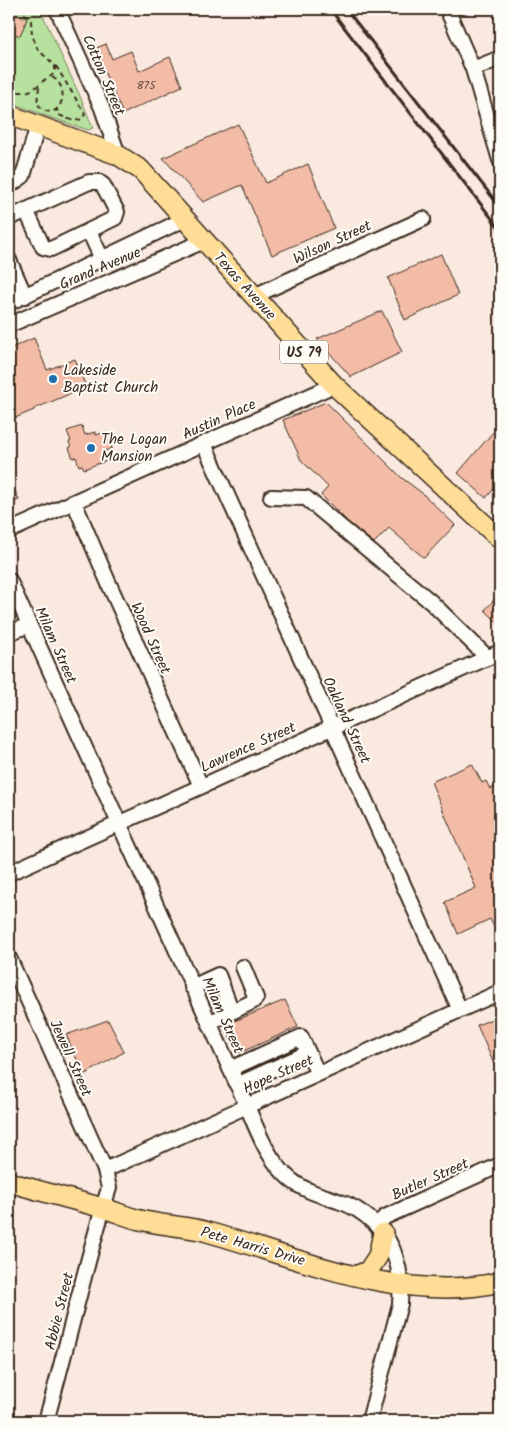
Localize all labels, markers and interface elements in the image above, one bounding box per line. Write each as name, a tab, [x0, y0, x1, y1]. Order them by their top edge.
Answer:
street label: Cotton Street	[75, 31, 131, 120]
house number: 875	[136, 76, 157, 95]
street label: Wilson Street	[289, 214, 376, 272]
street label: Grand Avenue	[56, 241, 145, 297]
street label: Texas Avenue	[207, 247, 282, 326]
road number: US 79	[280, 341, 328, 364]
place label: Lakeside Baptist Church	[63, 359, 158, 400]
marker: Lakeside Baptist Church	[47, 373, 59, 385]
street label: Austin Place	[179, 393, 260, 447]
place label: The Logan Mansion	[101, 428, 167, 469]
marker: The Logan Mansion	[85, 442, 97, 454]
street label: Wood Street	[123, 598, 177, 679]
street label: Milam Street	[27, 603, 83, 688]
street label: Oakland Street	[315, 673, 377, 768]
street label: Lawrence Street	[197, 716, 300, 780]
street label: Milam Street	[194, 973, 250, 1058]
street label: Jewell Street	[42, 1016, 98, 1101]
street label: Hope Street	[239, 1049, 318, 1101]
street label: Butler Street	[388, 1152, 473, 1208]
street label: Pete Harris Drive	[198, 1221, 308, 1273]
street label: Abbie Street	[39, 1270, 81, 1353]

